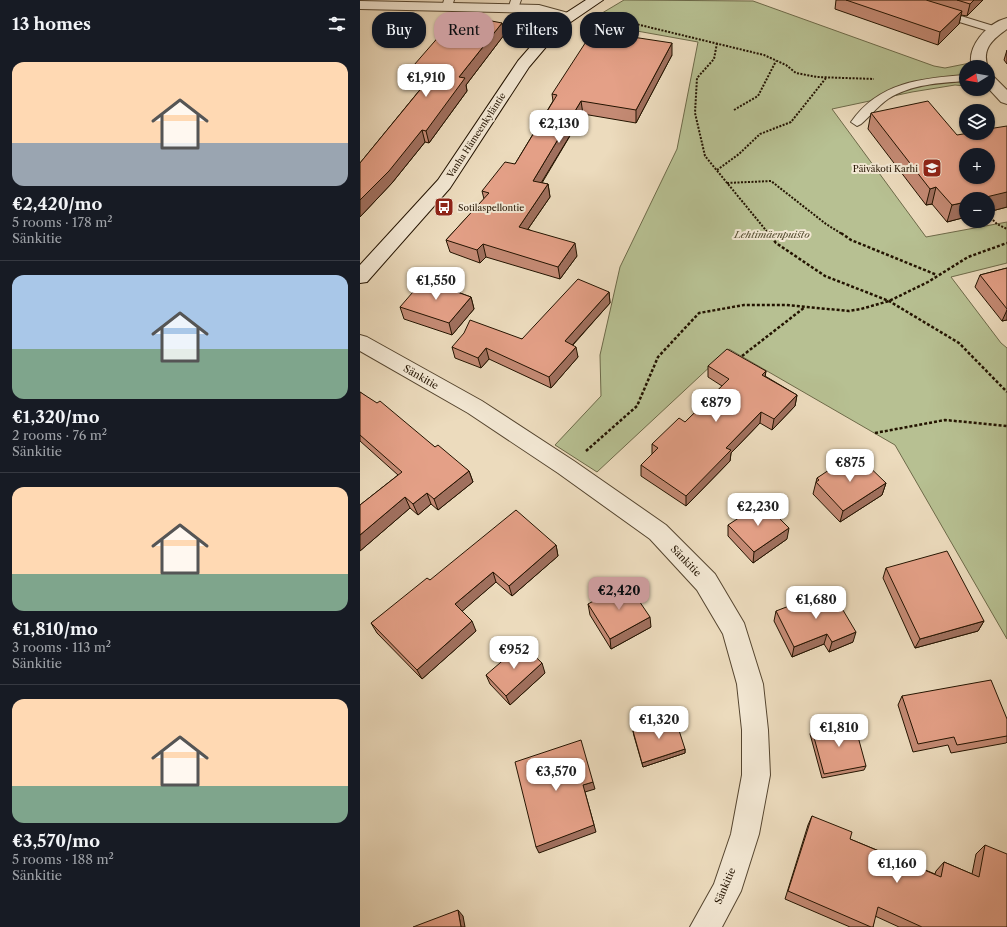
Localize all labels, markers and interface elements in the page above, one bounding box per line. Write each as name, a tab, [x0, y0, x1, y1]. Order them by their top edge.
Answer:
chip: Buy	[372, 12, 426, 48]
chip: Rent	[434, 12, 494, 48]
chip: Filters	[502, 12, 572, 48]
chip: New	[580, 12, 639, 48]
icon: filters	[326, 13, 348, 35]
text: 13 homes	[12, 14, 91, 34]
north arrow	[959, 60, 995, 96]
map controls	[959, 60, 995, 228]
pin: €1,910	[393, 64, 459, 98]
text: €1,910	[406, 69, 446, 85]
icon: home	[144, 88, 216, 160]
street label: Vanha Hämeenkyläntie	[444, 90, 508, 180]
button: layers	[959, 104, 995, 140]
pin: €2,130	[526, 110, 592, 144]
text: €2,130	[539, 115, 580, 131]
button: +	[959, 148, 995, 184]
school or university icon: Päiväkoti Karhi	[921, 157, 943, 179]
place label: Päiväkoti Karhi	[853, 163, 918, 174]
button: −	[959, 192, 995, 228]
text: €2,420/mo	[12, 194, 102, 214]
bus stop icon: Sotilaspellontie	[433, 196, 455, 218]
place label: Sotilaspellontie	[458, 202, 524, 213]
text: 5 rooms · 178 m²	[12, 214, 113, 230]
park label: Lehtimäenpuisto	[733, 228, 810, 241]
text: Sänkitie	[12, 230, 62, 246]
pin: €1,550	[403, 267, 469, 301]
text: €1,550	[416, 272, 456, 288]
icon: home	[144, 301, 216, 373]
street label: Sänkitie	[401, 362, 441, 392]
pin: €879	[692, 389, 740, 423]
text: €879	[701, 394, 731, 410]
text: €1,320/mo	[12, 407, 99, 427]
text: 2 rooms · 76 m²	[12, 427, 107, 443]
text: Sänkitie	[12, 443, 62, 459]
pin: €875	[826, 449, 874, 483]
text: €875	[835, 454, 865, 470]
pin: €2,230	[725, 493, 791, 527]
text: €2,230	[737, 498, 779, 514]
icon: home	[144, 513, 216, 585]
street label: Sänkitie	[668, 543, 704, 580]
pin: €2,420	[586, 577, 652, 611]
text: €2,420	[597, 582, 641, 598]
pin: €1,680	[783, 586, 849, 620]
text: €1,680	[795, 591, 837, 607]
text: €1,810/mo	[12, 619, 98, 639]
pin: €952	[490, 636, 538, 670]
text: 3 rooms · 113 m²	[12, 639, 111, 655]
text: €952	[499, 641, 529, 657]
text: Sänkitie	[12, 655, 62, 671]
pin: €1,320	[626, 706, 692, 740]
text: €1,320	[639, 711, 680, 727]
pin: €1,810	[806, 714, 872, 748]
text: €1,810	[819, 719, 859, 735]
icon: home	[144, 725, 216, 797]
pin: €3,570	[523, 758, 589, 792]
text: €3,570	[535, 763, 577, 779]
text: €3,570/mo	[12, 831, 100, 851]
pin: €1,160	[864, 850, 930, 884]
text: 5 rooms · 188 m²	[12, 851, 114, 867]
text: €1,160	[877, 855, 917, 871]
street label: Sänkitie	[711, 865, 739, 906]
text: Sänkitie	[12, 867, 62, 883]

